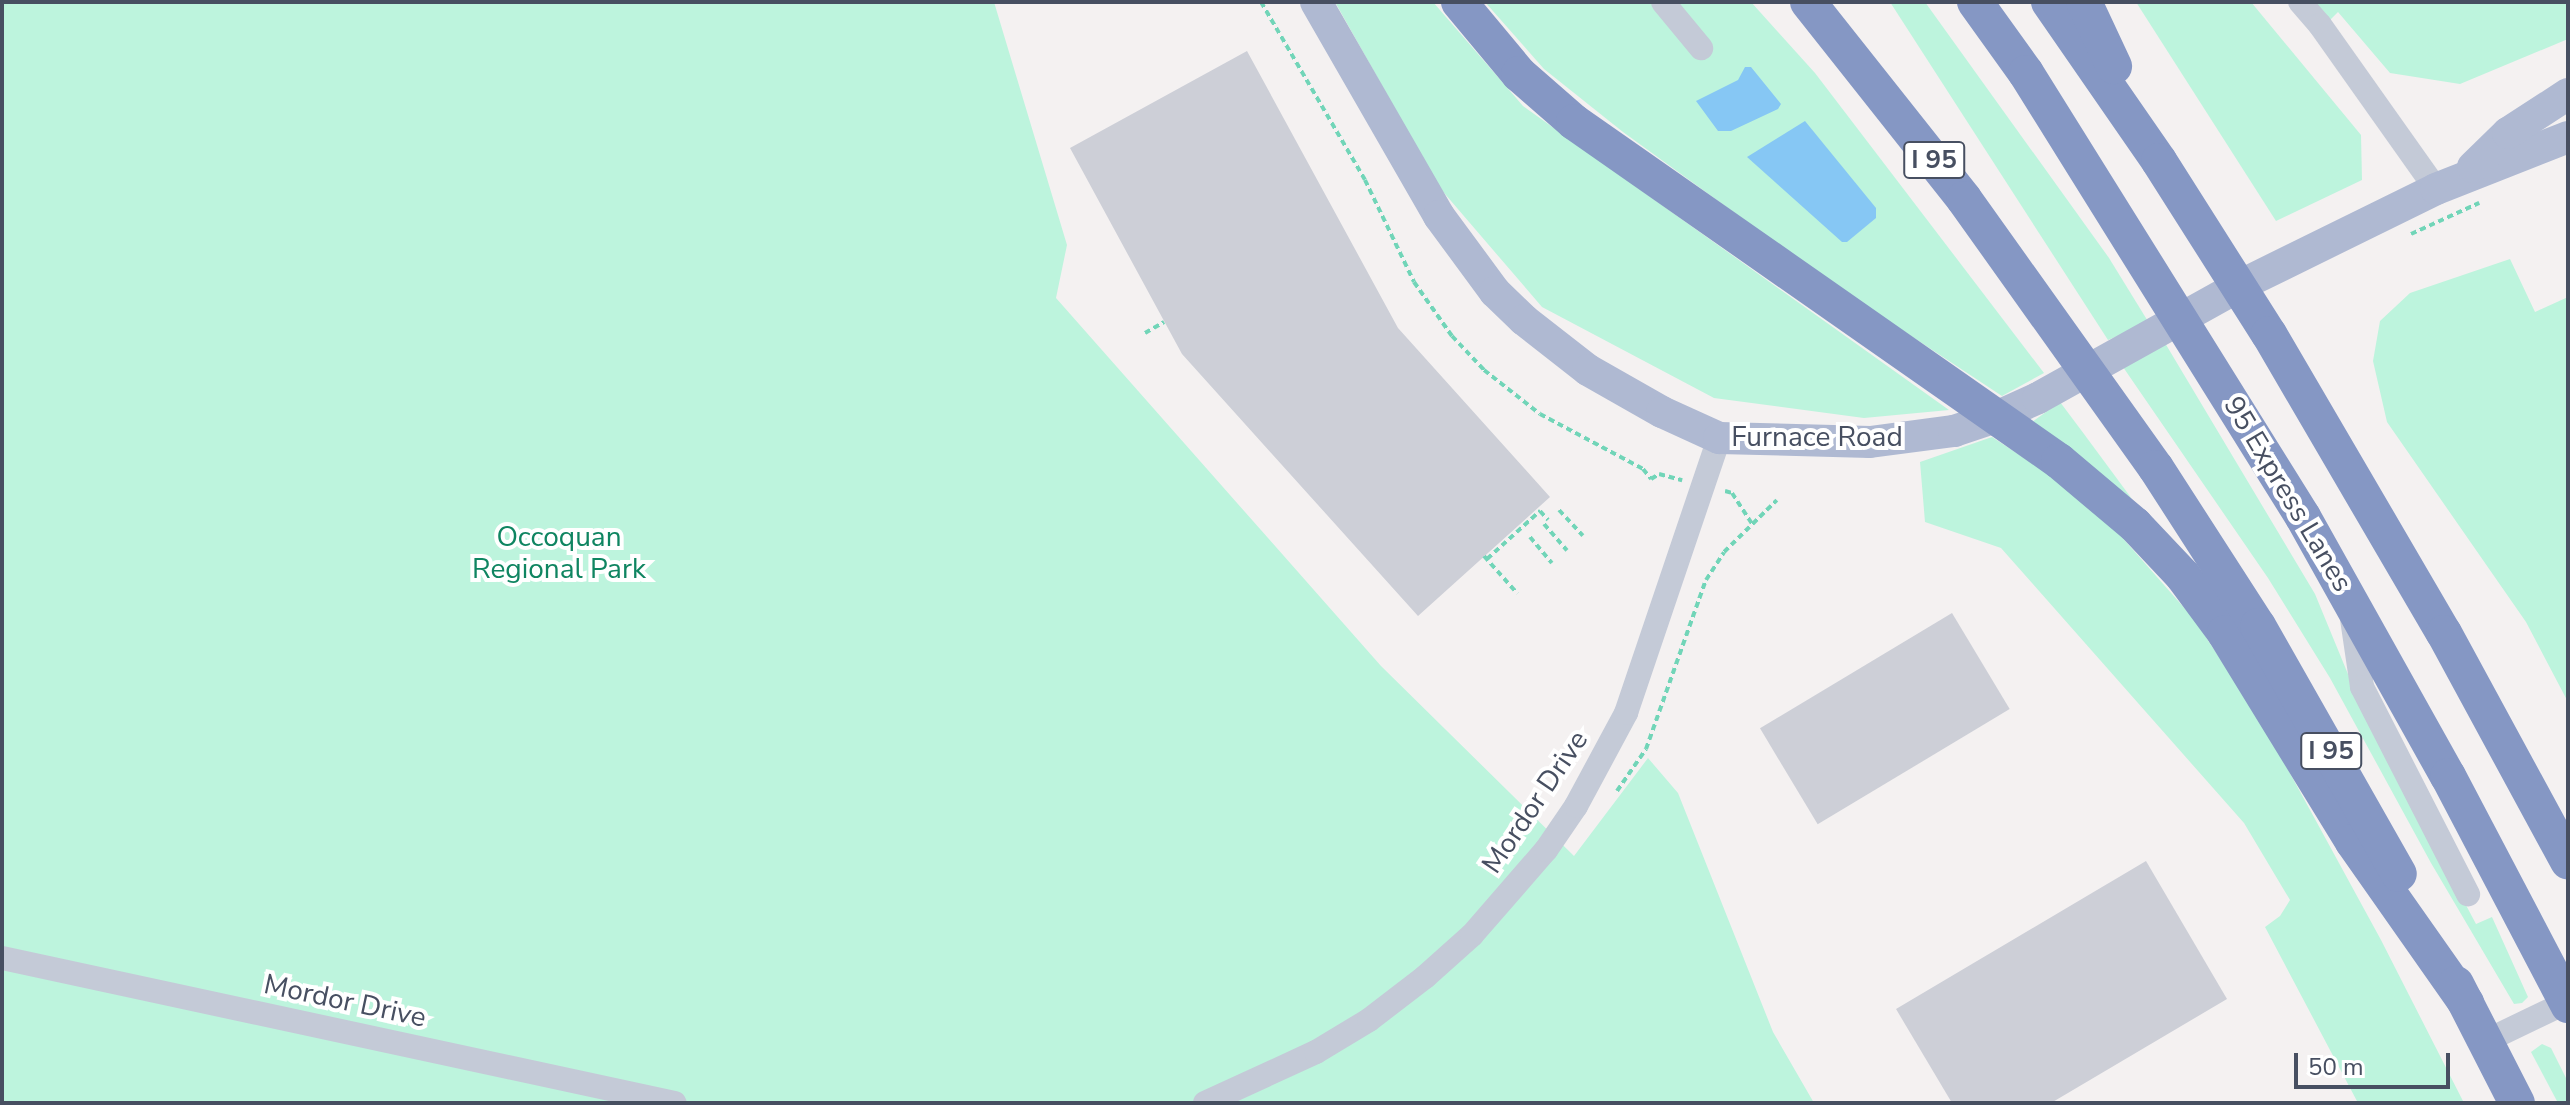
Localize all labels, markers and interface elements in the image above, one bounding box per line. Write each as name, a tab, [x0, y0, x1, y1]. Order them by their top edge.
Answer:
road number: I 95	[1902, 138, 1966, 182]
street label: 95 Express Lanes	[2217, 390, 2359, 598]
street label: Furnace Road	[1731, 420, 1903, 454]
park label: Occoquan Regional Park	[472, 520, 646, 586]
street label: Mordor Drive	[1475, 724, 1595, 880]
road number: I 95	[2299, 729, 2363, 773]
street label: Mordor Drive	[261, 967, 429, 1035]
scale bar	[2298, 1037, 2454, 1087]
text: 50 m	[2308, 1051, 2364, 1083]

